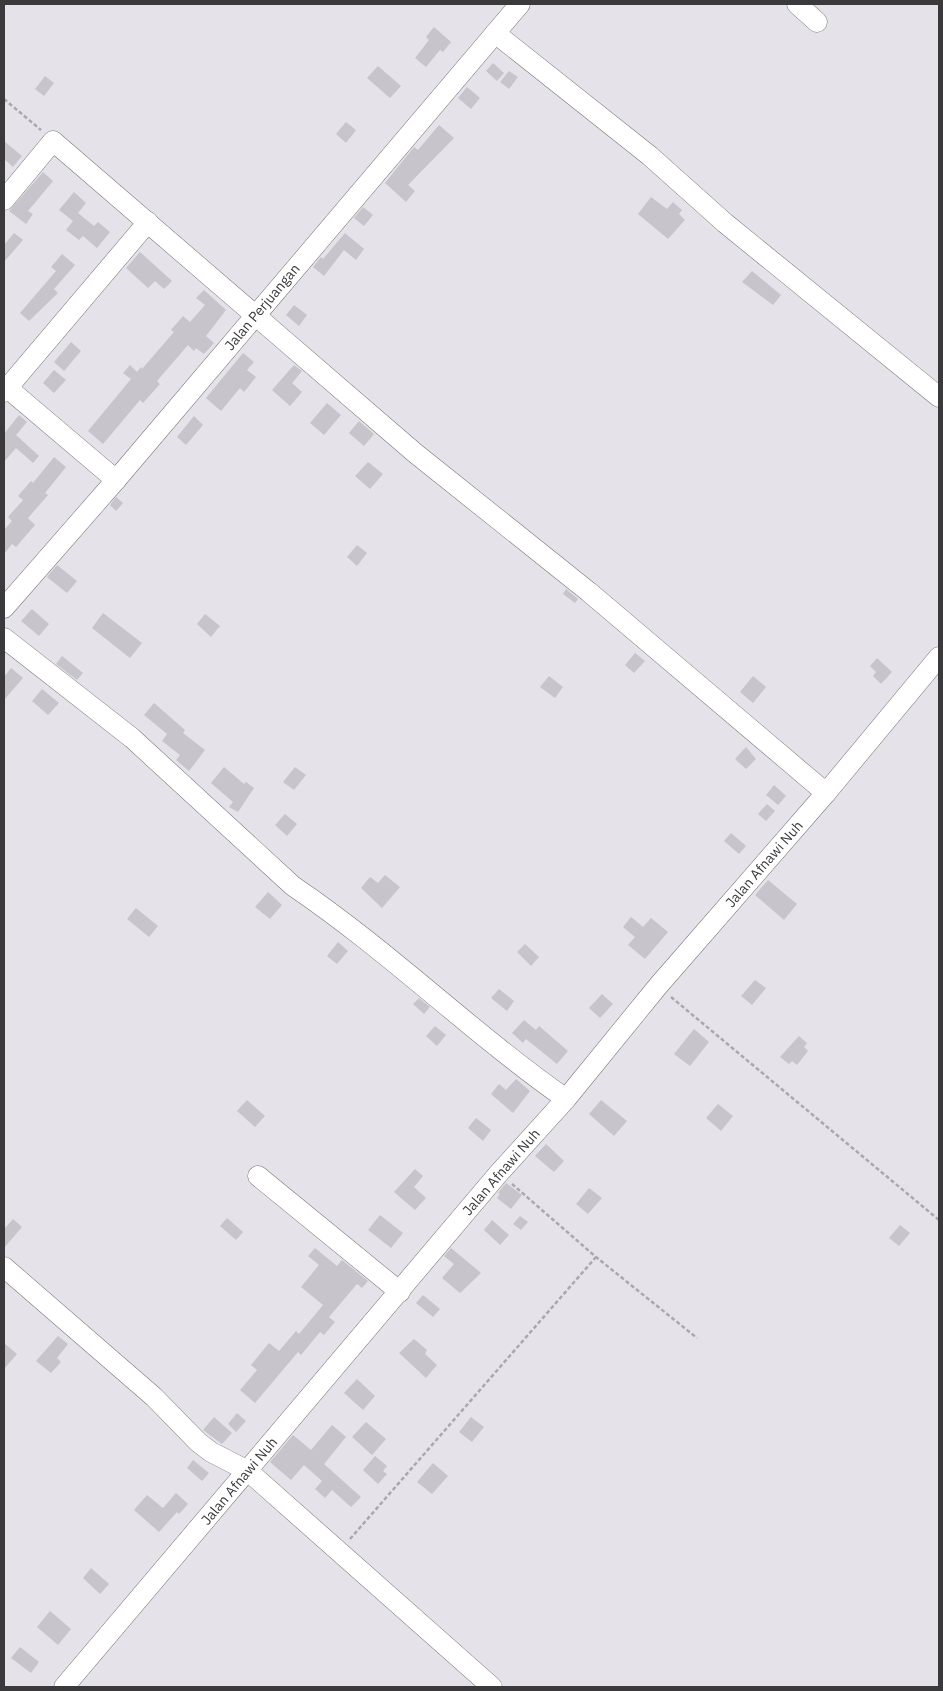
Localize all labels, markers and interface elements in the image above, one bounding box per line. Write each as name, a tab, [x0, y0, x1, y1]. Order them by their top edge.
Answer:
street label: Jalan Perjuangan	[220, 260, 304, 354]
street label: Jalan Afnawi Nuh	[721, 817, 807, 911]
street label: Jalan Afnawi Nuh	[458, 1125, 544, 1219]
street label: Jalan Afnawi Nuh	[197, 1433, 281, 1529]

